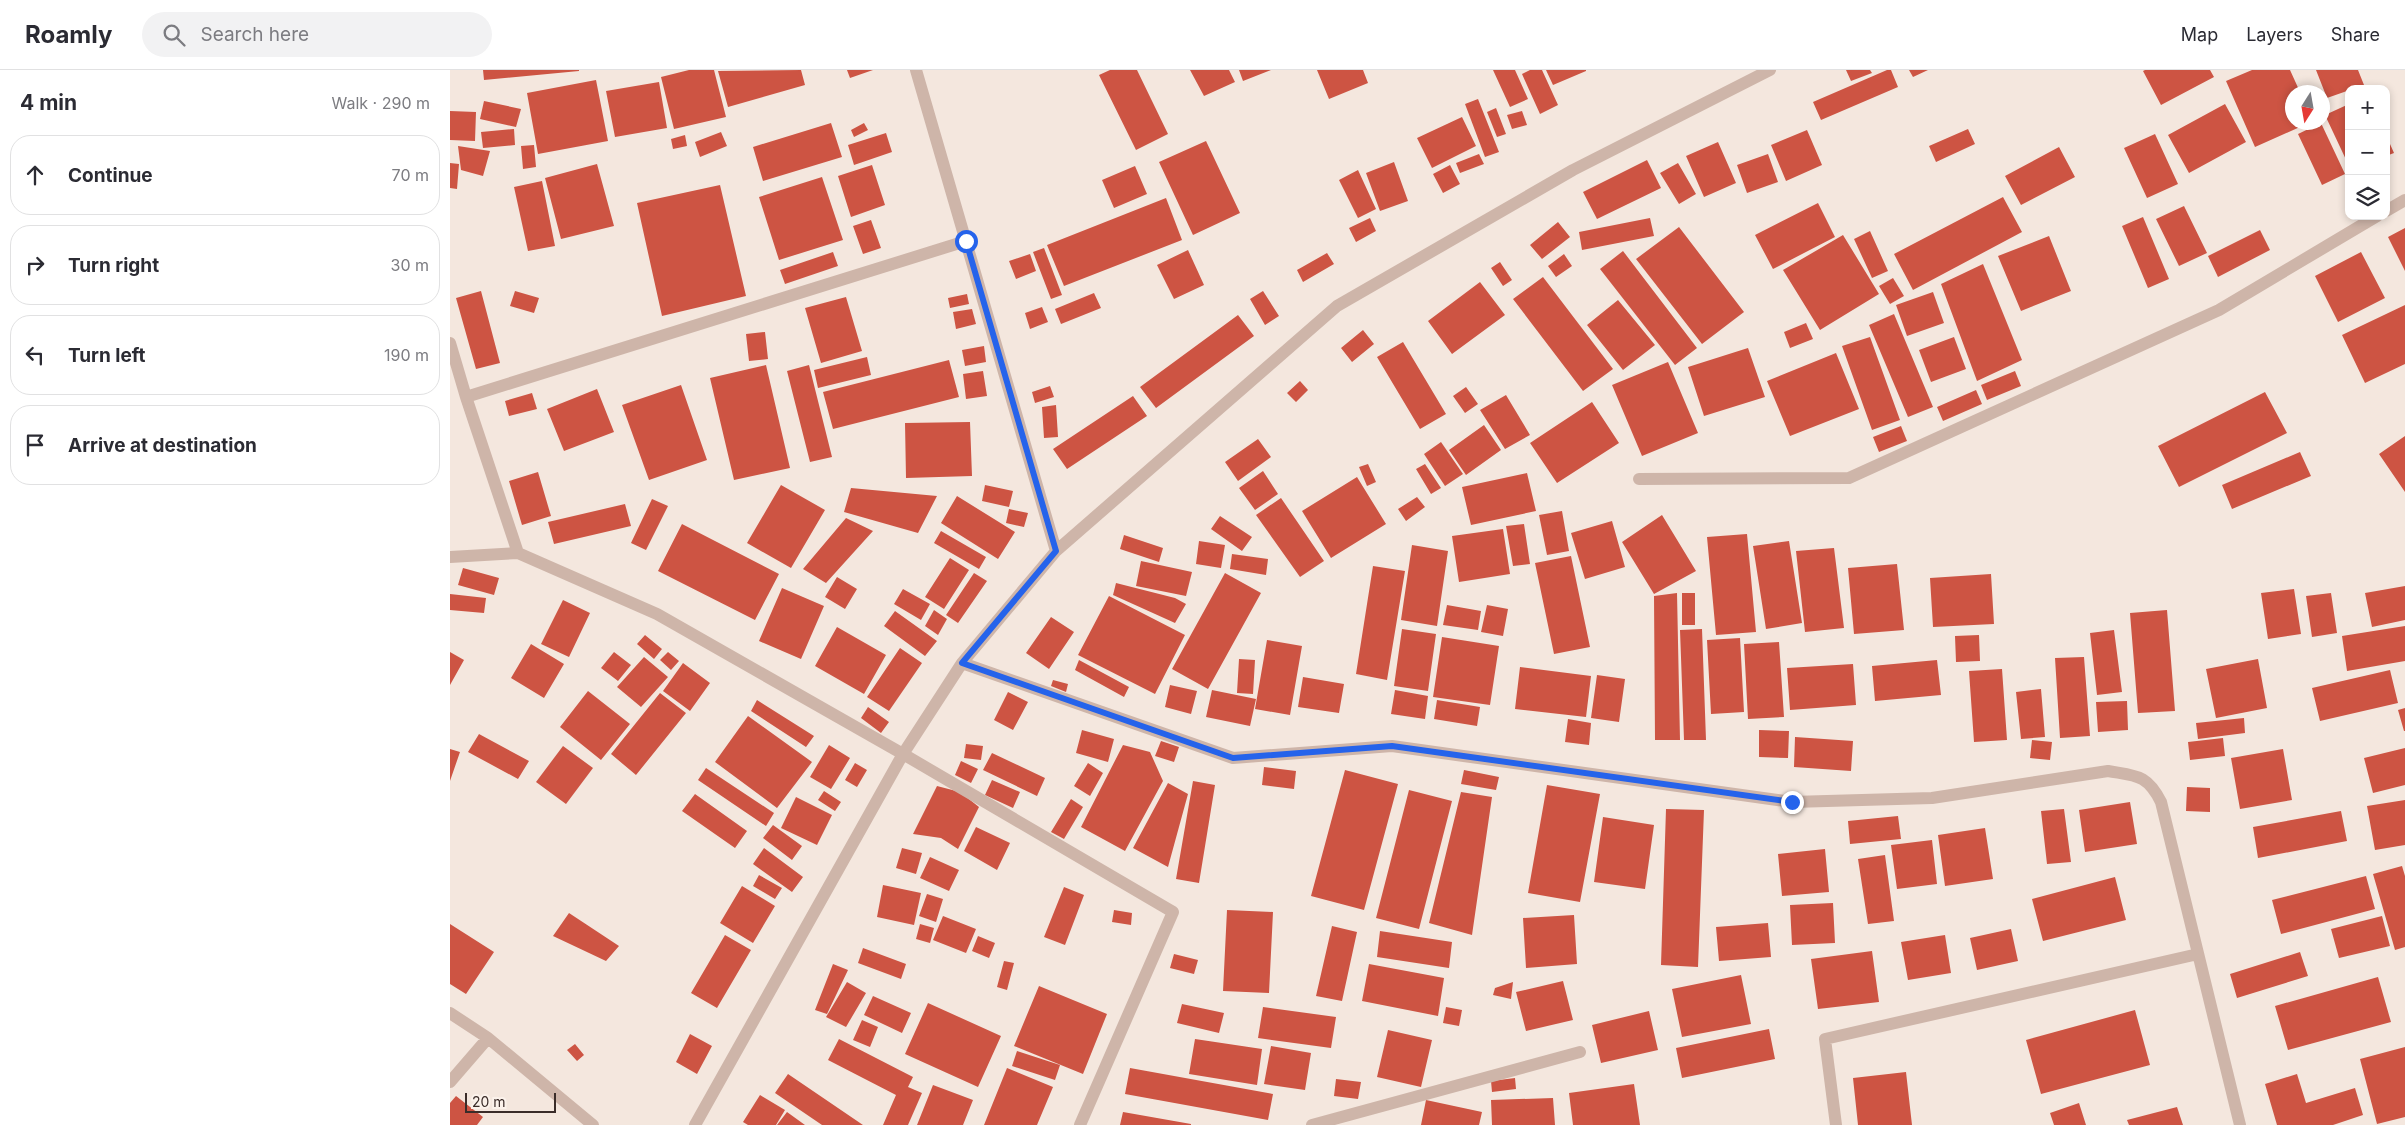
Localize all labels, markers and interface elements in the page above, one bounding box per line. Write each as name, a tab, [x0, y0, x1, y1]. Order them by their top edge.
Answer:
search box	[142, 12, 492, 57]
text: Roamly	[25, 20, 112, 49]
icon: search	[160, 21, 188, 49]
text: Search here	[200, 23, 309, 46]
text: Map	[2181, 24, 2218, 45]
text: Layers	[2246, 24, 2303, 45]
text: Share	[2331, 24, 2380, 45]
north arrow	[2285, 85, 2330, 130]
map controls	[2345, 85, 2390, 220]
button: +	[2345, 85, 2390, 130]
text: 4 min	[20, 90, 77, 115]
text: Walk · 290 m	[332, 93, 430, 113]
button: −	[2345, 130, 2390, 175]
icon: ahead	[21, 161, 49, 189]
text: Continue	[68, 164, 153, 187]
text: 70 m	[392, 165, 429, 185]
button: layers	[2345, 175, 2390, 220]
route start	[955, 230, 978, 253]
icon: right	[21, 251, 49, 279]
text: Turn right	[68, 254, 159, 277]
text: 30 m	[391, 255, 429, 275]
icon: left	[21, 341, 49, 369]
text: Turn left	[68, 344, 146, 367]
text: 190 m	[384, 345, 429, 365]
icon: arrive	[21, 431, 49, 459]
text: Arrive at destination	[68, 434, 257, 457]
route end	[1781, 791, 1804, 814]
scale bar	[465, 1090, 556, 1113]
text: 20 m	[472, 1093, 506, 1110]

